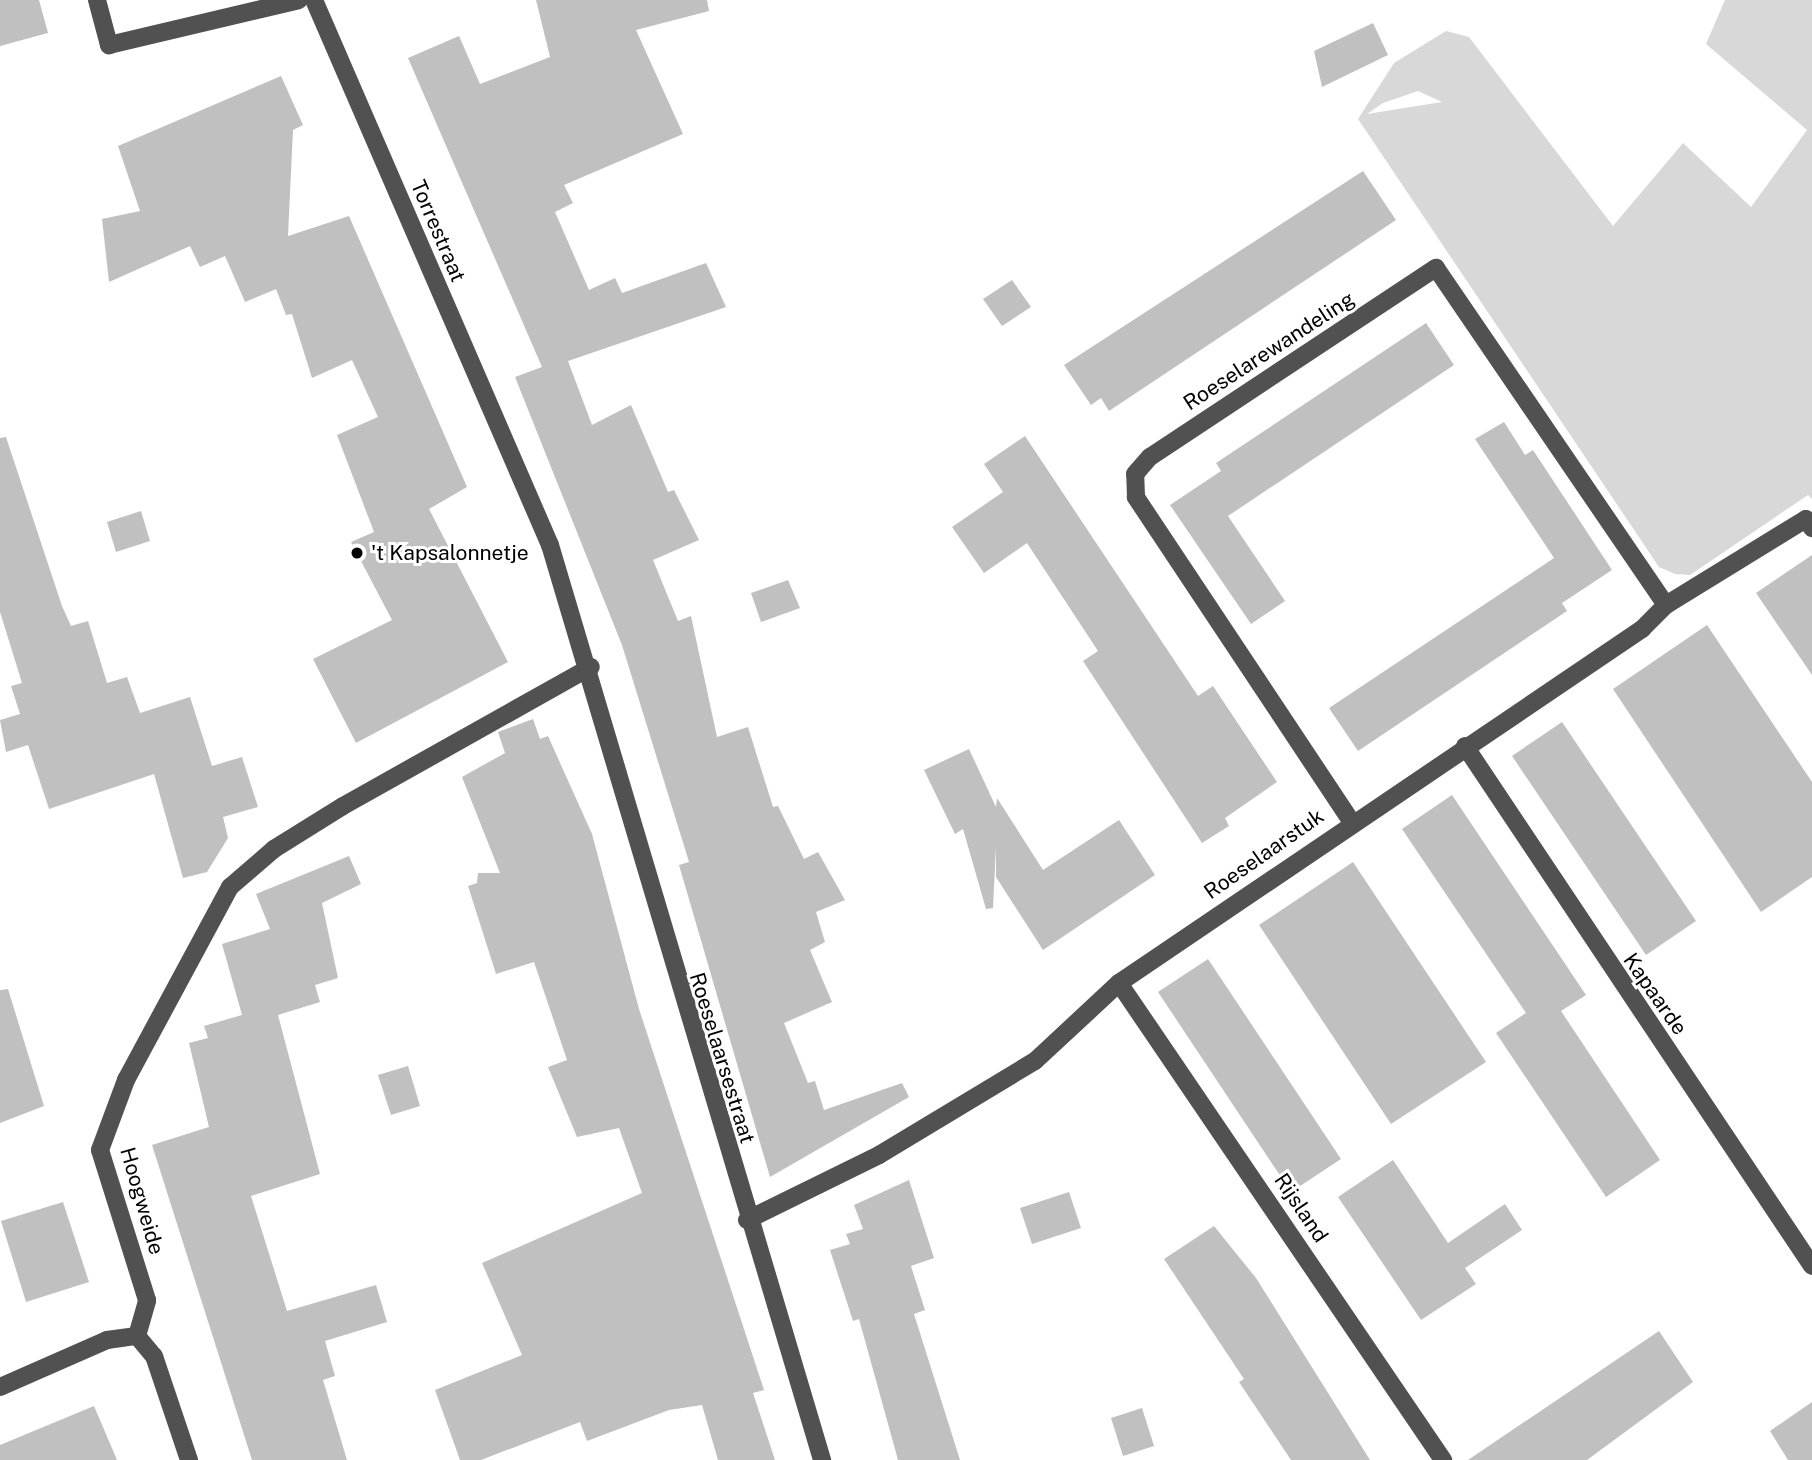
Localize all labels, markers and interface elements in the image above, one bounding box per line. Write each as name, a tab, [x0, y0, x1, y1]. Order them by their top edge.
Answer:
street label: Torrestraat	[405, 176, 471, 286]
street label: Roeselarewandeling	[1179, 286, 1359, 416]
place label: 't Kapsalonnetje	[371, 540, 529, 566]
marker: 't Kapsalonnetje	[349, 545, 365, 561]
street label: Roeselaarstuk	[1199, 803, 1329, 905]
street label: Kapaarde	[1618, 948, 1692, 1040]
street label: Roeselaarsestraat	[684, 969, 760, 1147]
street label: Hoogweide	[115, 1144, 169, 1258]
street label: Rijsland	[1269, 1169, 1333, 1247]

